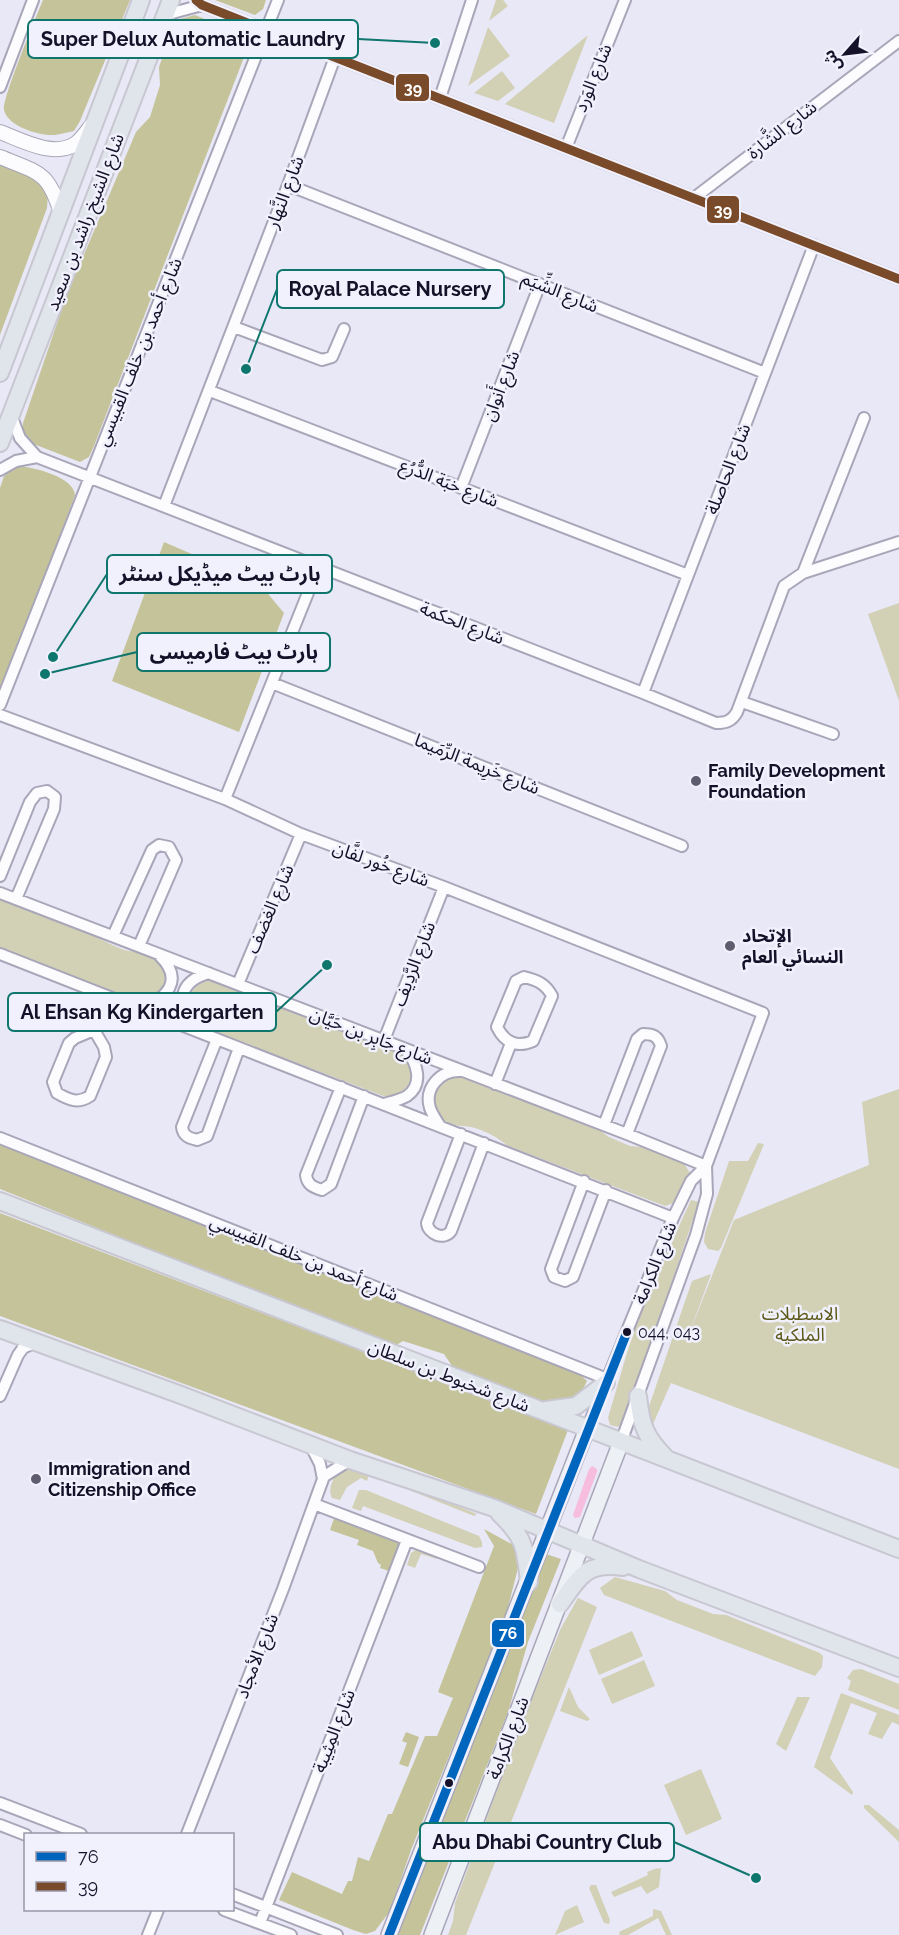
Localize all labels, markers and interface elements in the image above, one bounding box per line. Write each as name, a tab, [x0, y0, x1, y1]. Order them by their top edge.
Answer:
callout: Super Delux Automatic Laundry	[28, 20, 358, 58]
north arrow	[815, 24, 875, 84]
text: Super Delux Automatic Laundry	[41, 27, 345, 51]
street label: شارع الوَرد	[569, 41, 619, 117]
text: ش	[819, 47, 846, 75]
line badge: 39	[395, 73, 430, 102]
text: 39	[404, 79, 422, 98]
street label: شارع الشَّارة	[740, 93, 823, 166]
street label: شارع الشيخ راشد بن سعيد	[41, 130, 132, 315]
street label: شارع النَّهار	[260, 152, 312, 233]
line badge: 39	[706, 195, 740, 224]
text: 39	[714, 201, 732, 220]
street label: شارع أحمد بن خلف القبيسي	[91, 254, 190, 451]
street label: شارع الشِّيَم	[517, 262, 603, 320]
callout: Royal Palace Nursery	[277, 270, 504, 308]
text: Royal Palace Nursery	[288, 277, 492, 301]
street label: شارع أَنوان	[474, 346, 527, 425]
street label: شارع الحاصلة	[701, 420, 758, 519]
street label: شارع خبَة الدُّرُع	[395, 453, 502, 515]
callout: ہارٹ بیٹ میڈیکل سنٹر	[107, 555, 332, 593]
text: ہارٹ بیٹ میڈیکل سنٹر	[118, 562, 321, 586]
street label: شارع الحكمة	[416, 597, 507, 652]
callout: ہارٹ بیٹ فارمیسی	[137, 633, 330, 671]
text: ہارٹ بیٹ فارمیسی	[150, 640, 318, 664]
street label: شارع خَرِيمة الرِّمَيما	[410, 729, 543, 802]
place label: Family Development Foundation	[708, 760, 885, 802]
marker: Family Development Foundation	[689, 774, 703, 788]
street label: شارع خُور لفَّان	[329, 833, 433, 894]
street label: شارع الغضف	[241, 861, 301, 958]
street label: شارع الرَّدِيف	[388, 919, 443, 1011]
place label: الإتحاد النسائي العام	[742, 925, 843, 971]
marker: الإتحاد النسائي العام	[723, 939, 737, 953]
callout: Al Ehsan Kg Kindergarten	[8, 993, 276, 1031]
text: Al Ehsan Kg Kindergarten	[20, 1000, 264, 1024]
street label: شارع جَابِر بن حَيَّان	[306, 1003, 435, 1072]
street label: شارع أحمد بن خلف القبيسي	[205, 1210, 402, 1309]
street label: شارع الكرامة	[629, 1219, 684, 1309]
park label: الاسطبلات الملكية	[762, 1303, 838, 1345]
place label: 044, 043	[638, 1323, 700, 1342]
marker: 044, 043	[621, 1326, 633, 1338]
street label: شارع شخبوط بن سلطان	[364, 1335, 533, 1420]
place label: Immigration and Citizenship Office	[48, 1458, 197, 1500]
marker: Immigration and Citizenship Office	[29, 1472, 43, 1486]
street label: شارع الأمجاد	[231, 1610, 286, 1703]
line badge: 76	[491, 1619, 525, 1648]
text: 76	[499, 1624, 518, 1643]
street label: شارع المِثِيبة	[308, 1686, 363, 1777]
street label: شارع الكرامة	[482, 1693, 537, 1784]
unlabelled marker	[443, 1777, 455, 1789]
callout: Abu Dhabi Country Club	[420, 1823, 674, 1861]
text: Abu Dhabi Country Club	[432, 1830, 662, 1854]
legend	[24, 1833, 234, 1911]
text: 76	[78, 1846, 99, 1867]
text: 39	[78, 1876, 98, 1897]

